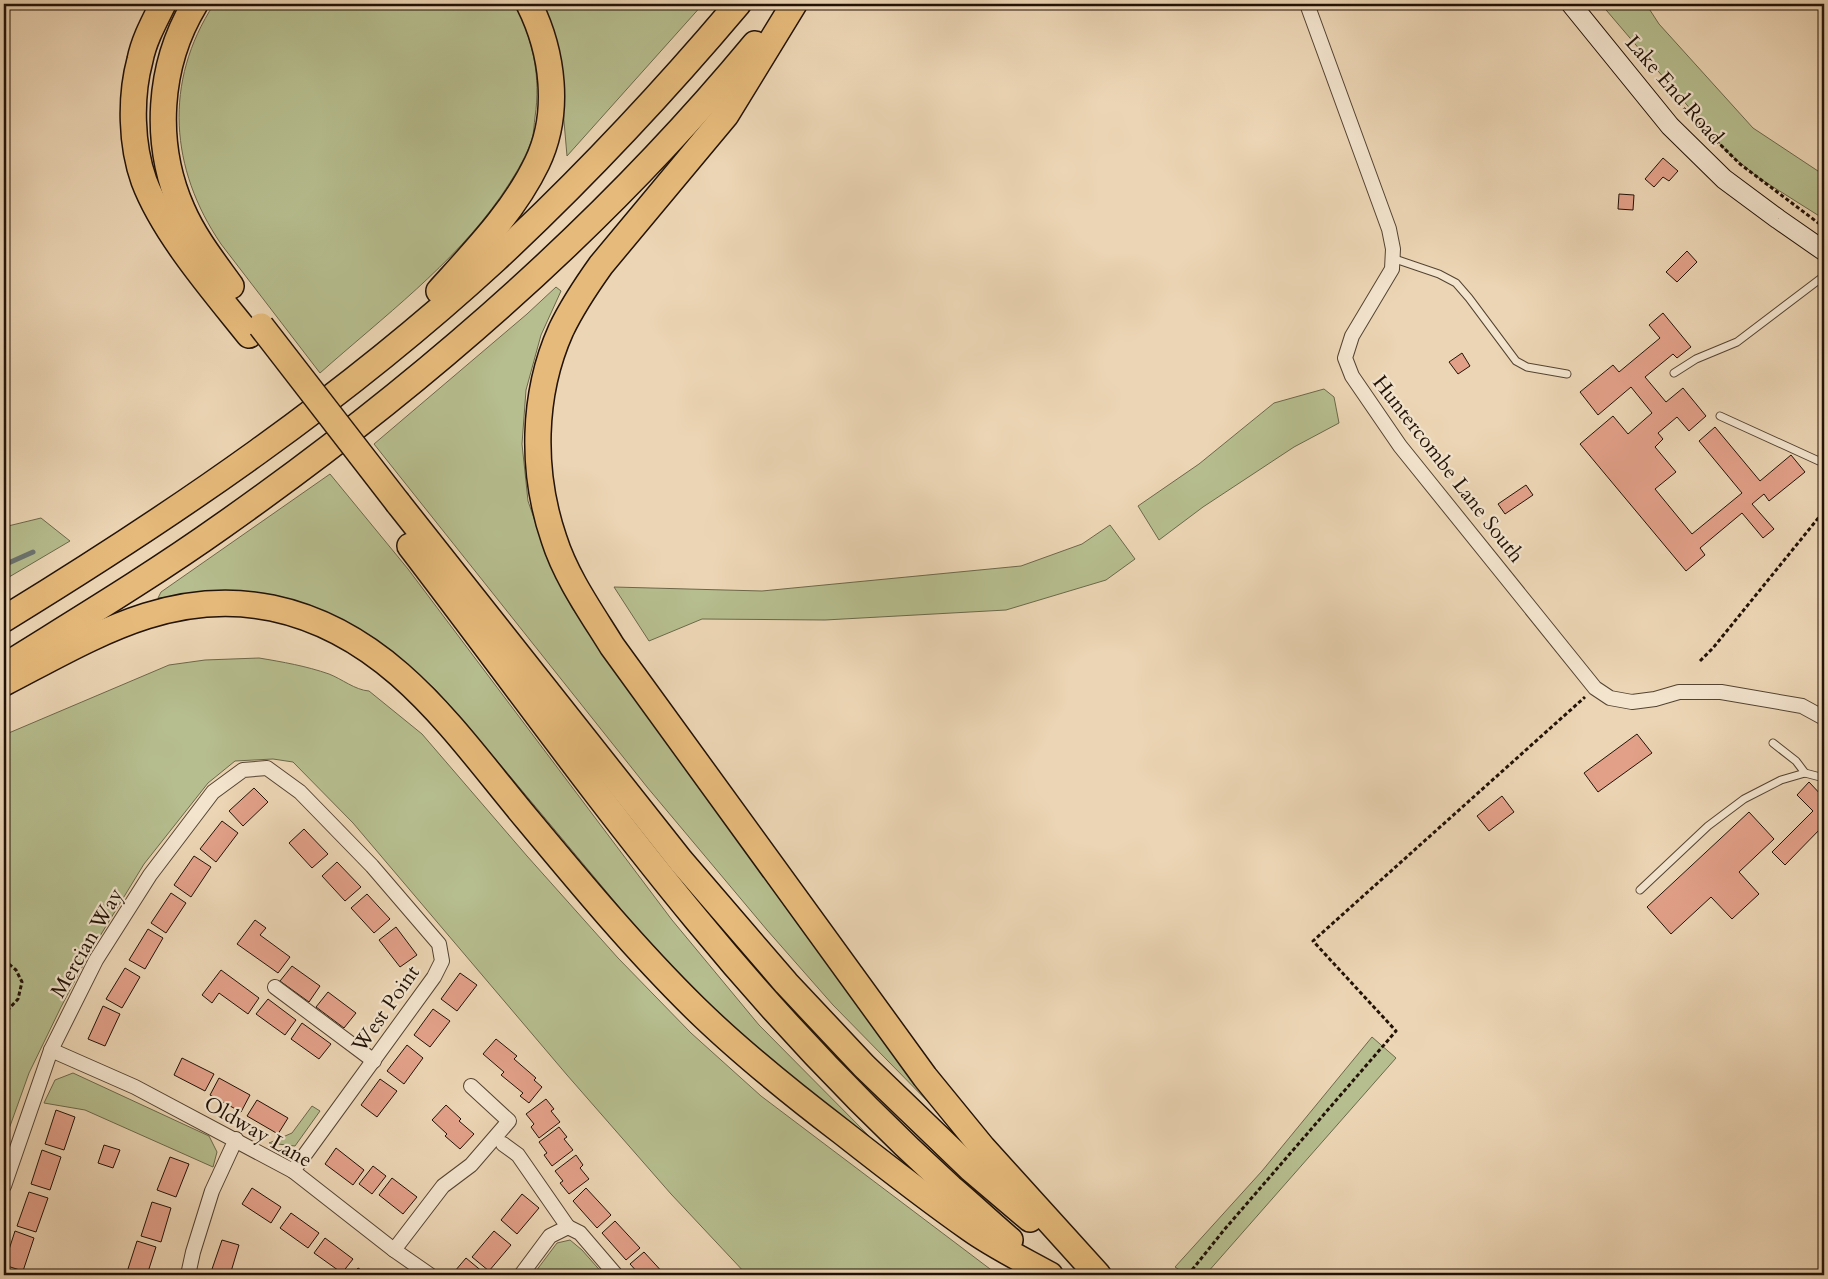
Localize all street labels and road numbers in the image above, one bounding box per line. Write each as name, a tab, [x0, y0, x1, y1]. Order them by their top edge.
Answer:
street label: Lake End Road	[1618, 29, 1730, 151]
street label: Huntercombe Lane South	[1366, 369, 1531, 569]
street label: Mercian Way	[44, 883, 130, 1003]
street label: West Point	[345, 959, 427, 1059]
street label: Oldway Lane	[199, 1089, 317, 1175]

